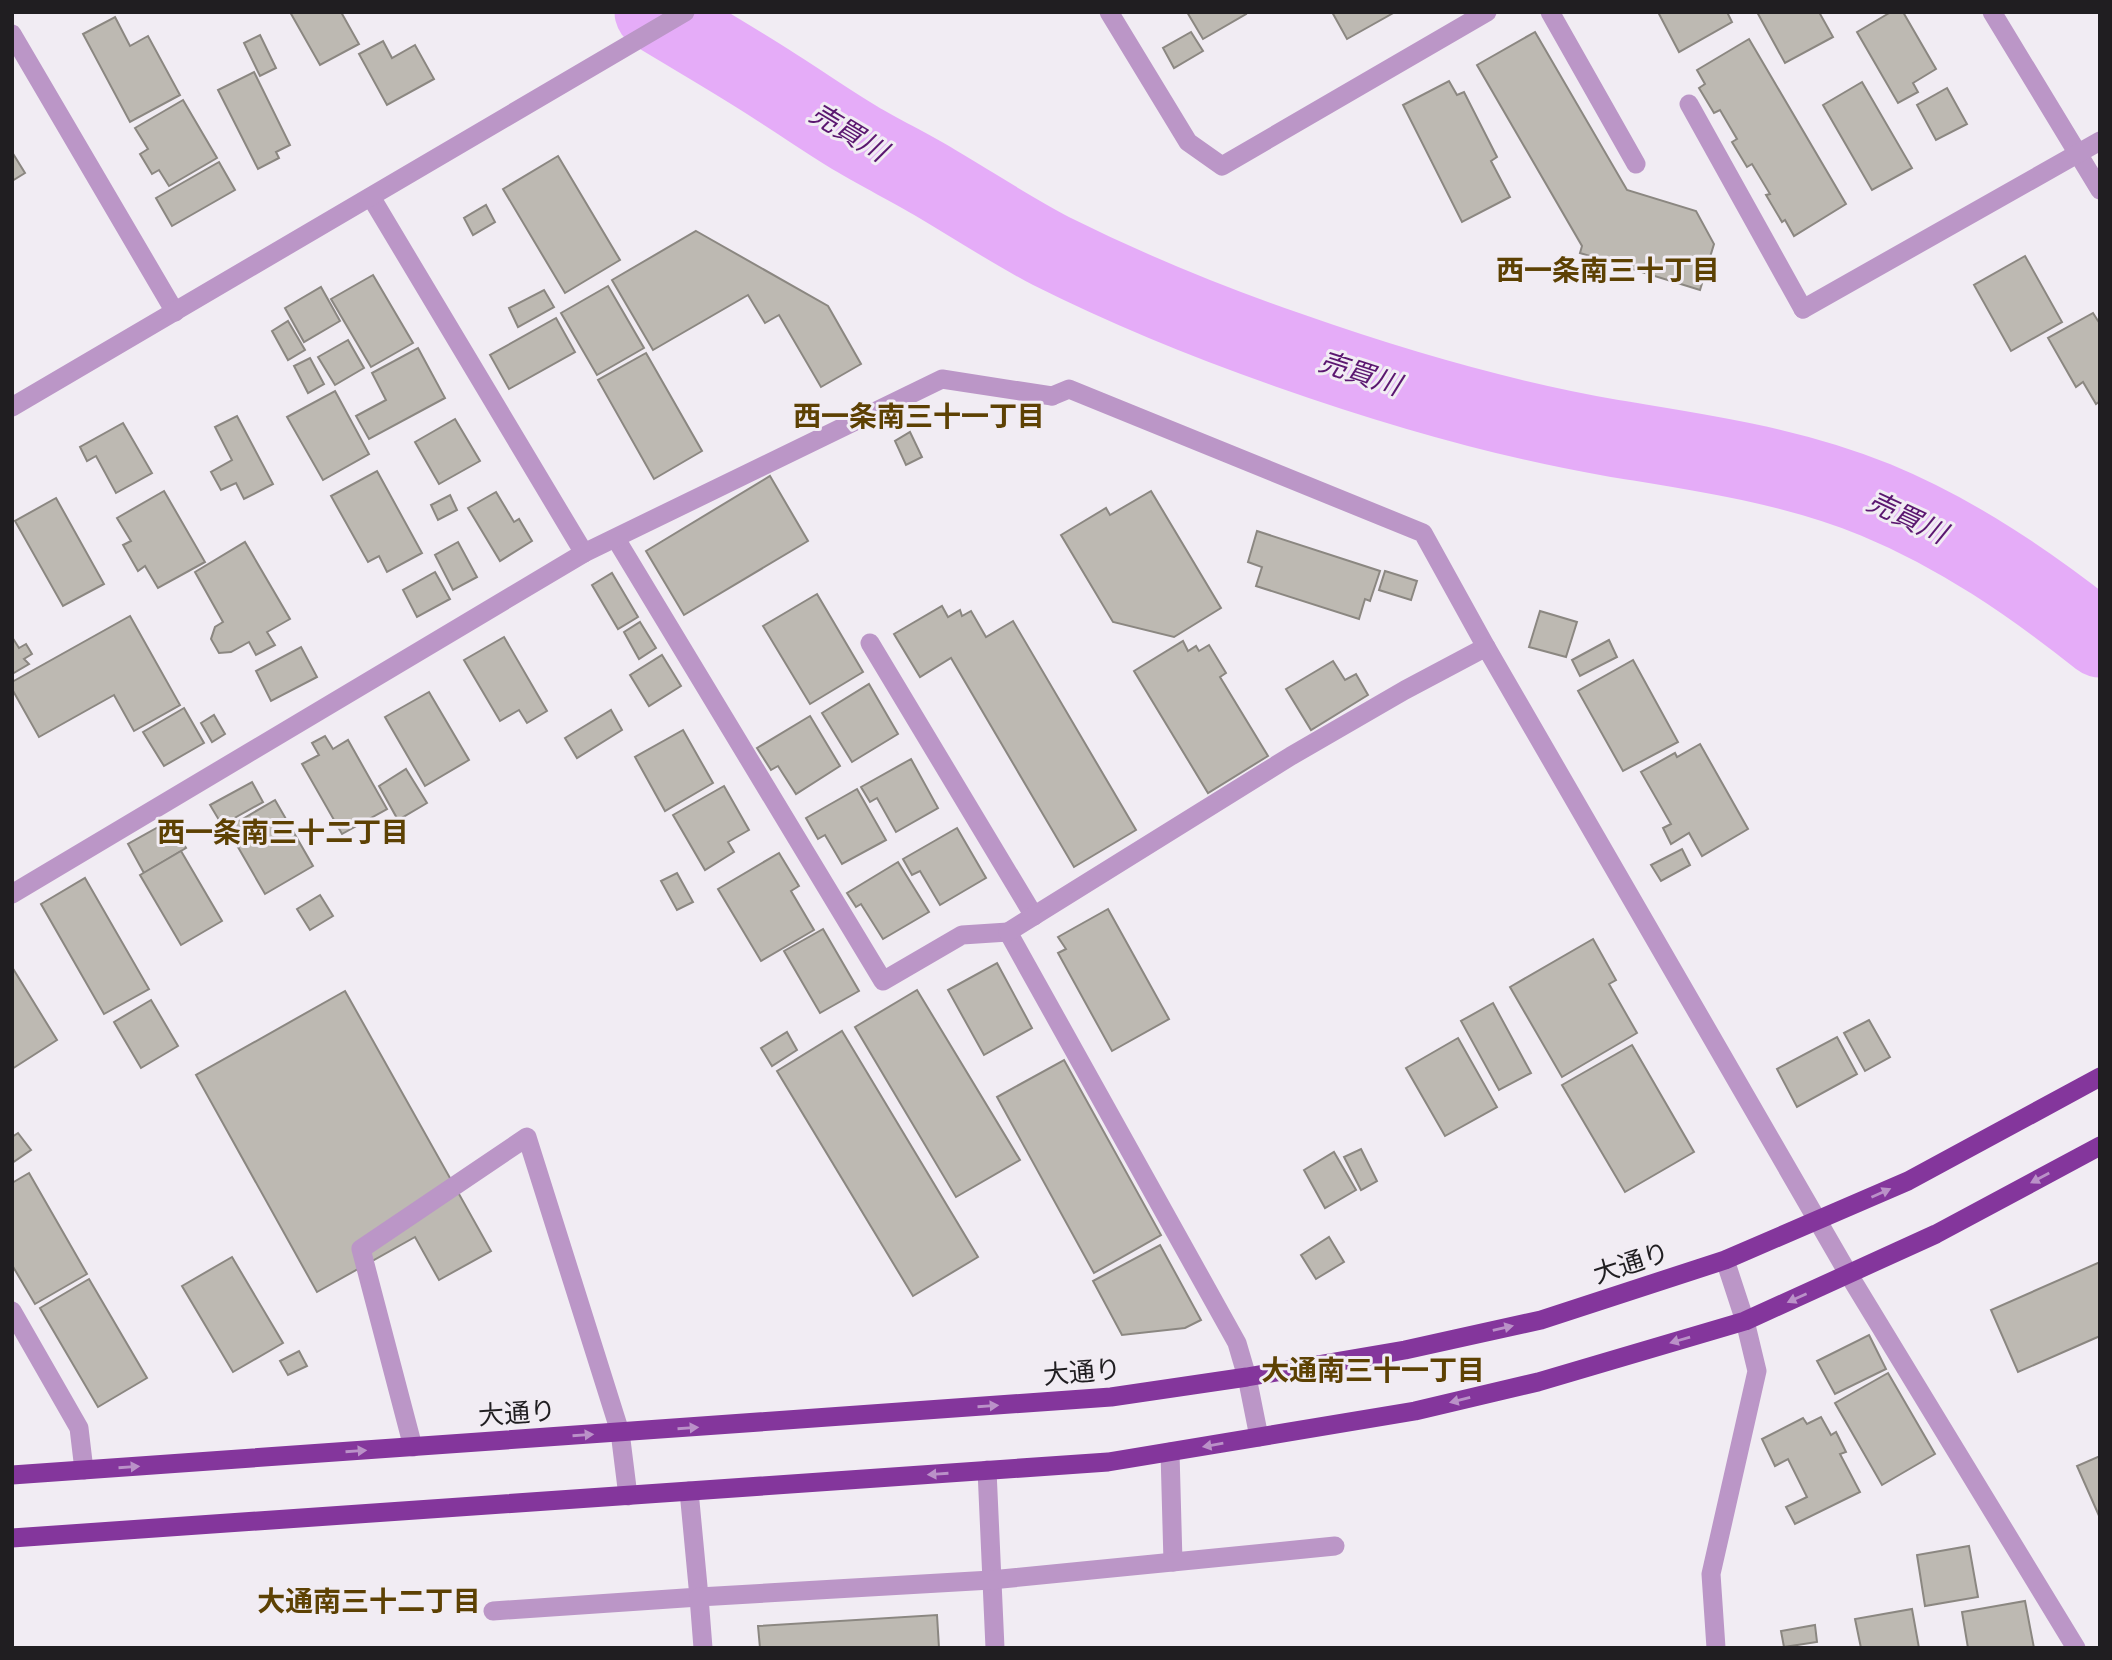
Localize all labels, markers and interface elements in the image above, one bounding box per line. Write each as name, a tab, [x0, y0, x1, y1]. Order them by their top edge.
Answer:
water label: 売買川	[805, 98, 895, 169]
district label: 西一条南三十丁目	[1496, 255, 1720, 286]
water label: 売買川	[1315, 347, 1407, 402]
district label: 西一条南三十一丁目	[793, 401, 1045, 432]
water label: 売買川	[1862, 487, 1954, 551]
district label: 西一条南三十二丁目	[157, 817, 409, 848]
one-way arrow	[2030, 1172, 2049, 1184]
one-way arrow	[1870, 1187, 1891, 1198]
street label: 大通り	[1590, 1239, 1672, 1288]
one-way arrow	[1787, 1292, 1807, 1304]
one-way arrow	[1492, 1322, 1514, 1333]
one-way arrow	[1669, 1335, 1691, 1346]
street label: 大通り	[1042, 1356, 1122, 1389]
district label: 大通南三十一丁目	[1261, 1356, 1485, 1386]
one-way arrow	[1449, 1395, 1471, 1406]
street label: 大通り	[477, 1397, 557, 1430]
one-way arrow	[977, 1400, 999, 1411]
one-way arrow	[677, 1422, 699, 1433]
one-way arrow	[572, 1429, 594, 1440]
one-way arrow	[1201, 1440, 1223, 1451]
one-way arrow	[345, 1445, 367, 1456]
one-way arrow	[118, 1461, 140, 1472]
one-way arrow	[927, 1469, 949, 1480]
district label: 大通南三十二丁目	[257, 1587, 481, 1617]

